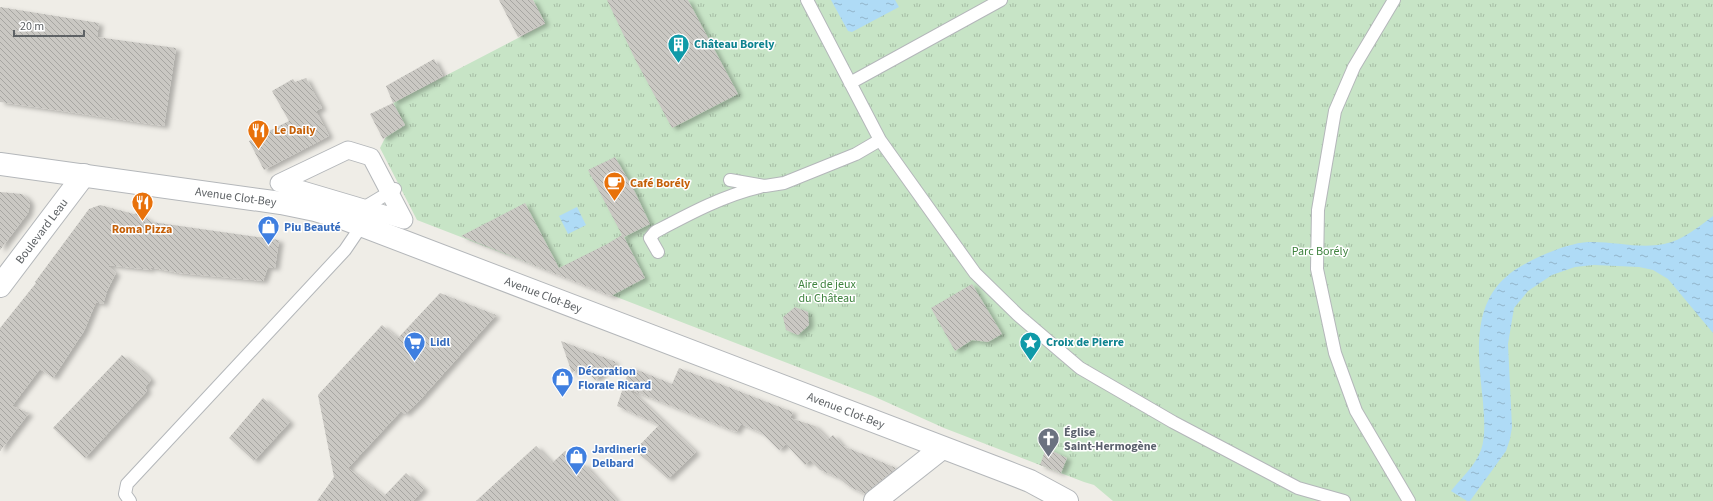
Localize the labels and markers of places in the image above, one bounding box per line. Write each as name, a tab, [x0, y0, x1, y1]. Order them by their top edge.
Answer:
building icon: Château Borely	[666, 31, 692, 64]
place label: Château Borely	[694, 36, 775, 53]
restaurant icon: Le Daily	[245, 117, 271, 150]
place label: Le Daily	[274, 122, 316, 139]
cafe icon: Café Borély	[601, 170, 627, 203]
place label: Café Borély	[630, 175, 691, 192]
restaurant icon: Roma Pizza	[129, 189, 155, 222]
shop icon: Piu Beauté	[256, 214, 282, 247]
place label: Piu Beauté	[284, 219, 341, 236]
place label: Roma Pizza	[112, 221, 172, 238]
supermarket icon: Lidl	[402, 329, 428, 362]
place icon: Croix de Pierre	[1017, 329, 1043, 362]
place label: Lidl	[430, 334, 450, 351]
place label: Croix de Pierre	[1046, 334, 1124, 351]
place label: Décoration Florale Ricard	[578, 363, 651, 394]
shop icon: Décoration Florale Ricard	[549, 365, 575, 398]
place label: Église Saint-Hermogène	[1064, 424, 1157, 455]
church icon: Église Saint-Hermogène	[1035, 426, 1061, 459]
place label: Jardinerie Delbard	[592, 441, 647, 472]
shop icon: Jardinerie Delbard	[563, 443, 589, 476]

